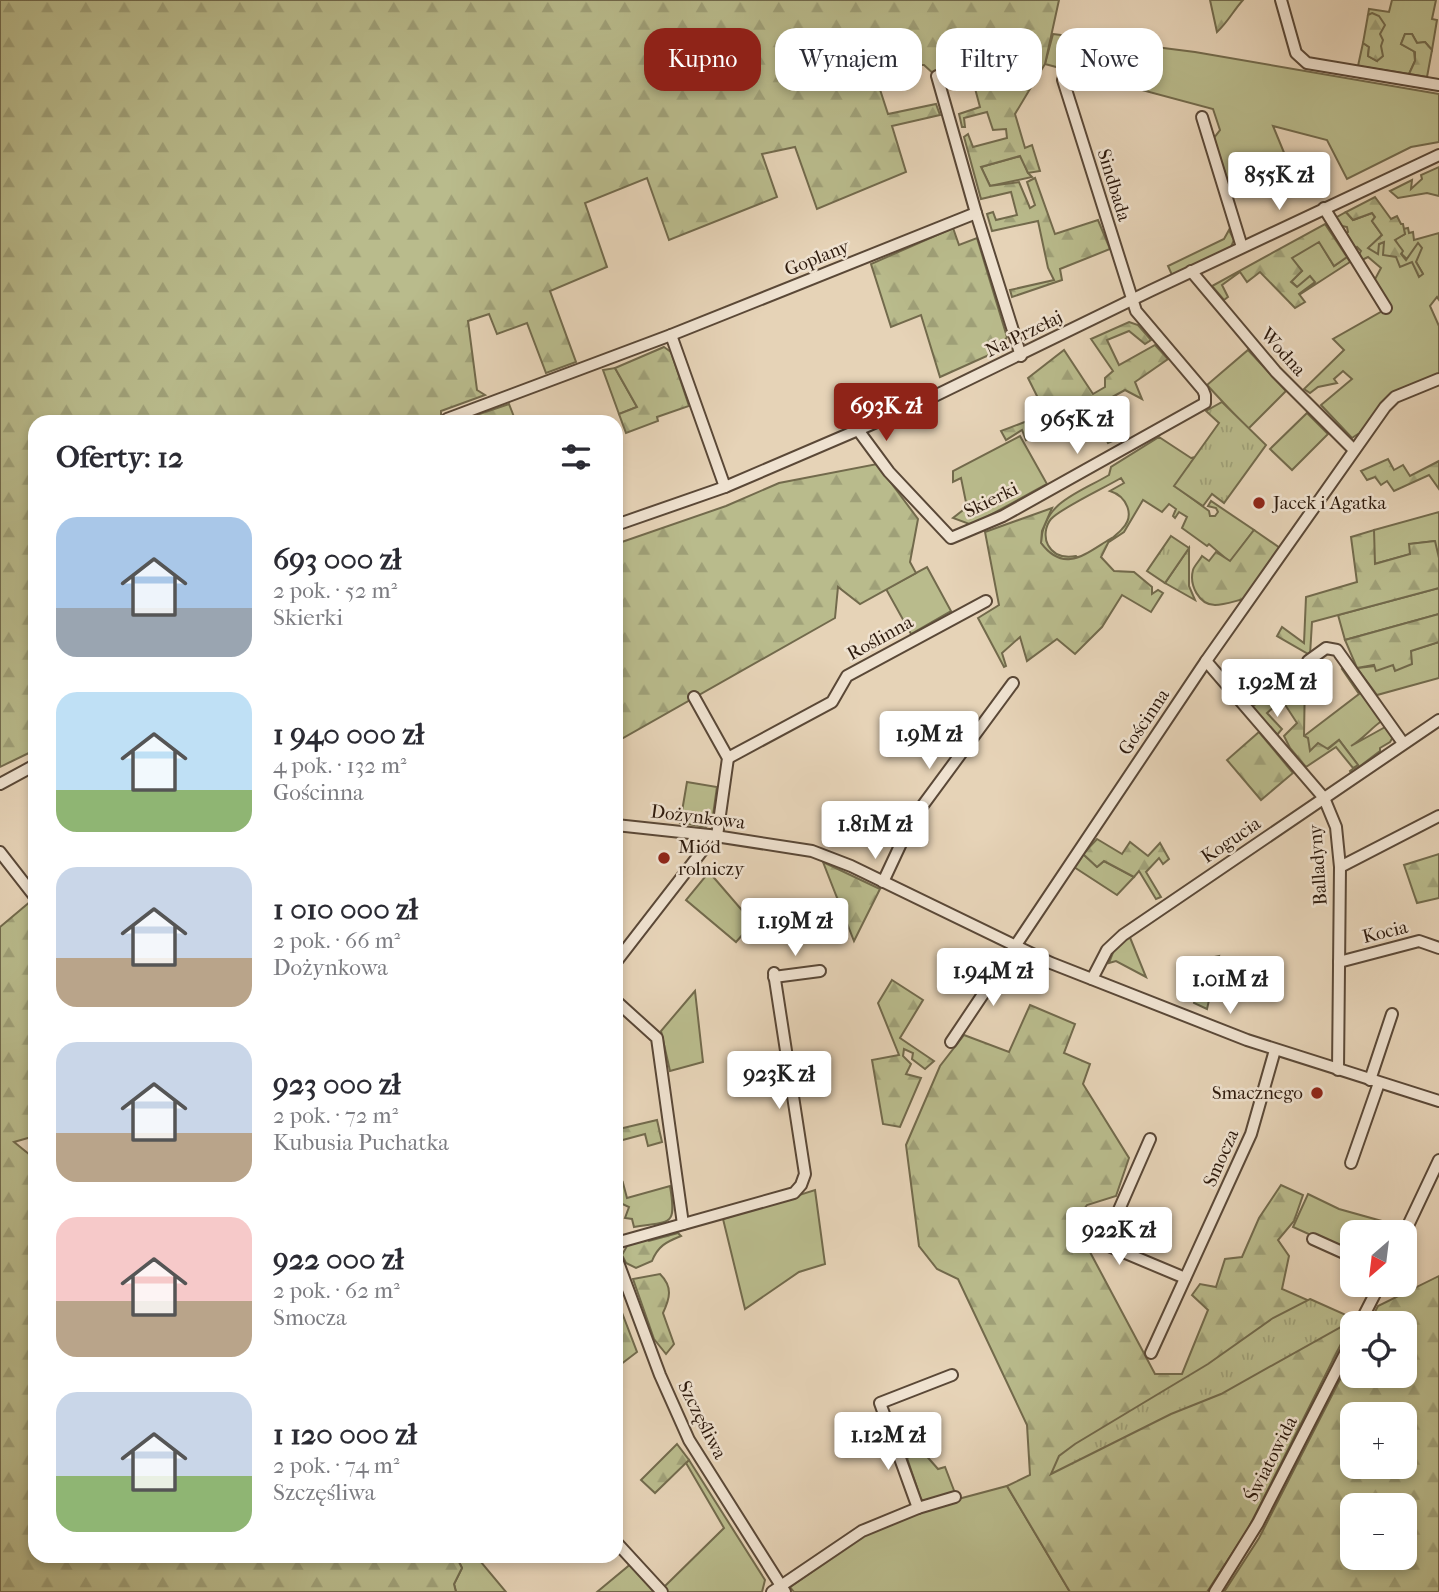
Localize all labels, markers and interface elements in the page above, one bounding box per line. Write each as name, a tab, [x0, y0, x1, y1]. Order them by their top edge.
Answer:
chip: Kupno	[644, 28, 761, 91]
chip: Wynajem	[775, 28, 922, 91]
chip: Filtry	[936, 28, 1042, 91]
chip: Nowe	[1056, 28, 1163, 91]
street label: Sindbada	[1093, 146, 1135, 224]
pin: 855K zł	[1214, 152, 1344, 212]
text: 855K zł	[1244, 161, 1314, 188]
street label: Goplany	[781, 235, 853, 281]
street label: Na Przełaj	[982, 306, 1066, 362]
street label: Wodna	[1255, 323, 1310, 381]
pin: 693K zł	[821, 384, 951, 443]
text: 693K zł	[850, 392, 922, 419]
pin: 965K zł	[1012, 396, 1142, 456]
text: 965K zł	[1041, 405, 1113, 432]
icon: filters	[557, 438, 595, 476]
text: Oferty: 12	[56, 440, 183, 475]
street label: Skierki	[960, 477, 1022, 523]
place label: Jacek i Agatka	[1271, 492, 1387, 514]
marker: Jacek i Agatka	[1251, 495, 1267, 511]
text: 693 000 zł	[273, 542, 401, 577]
icon: home	[112, 545, 196, 629]
text: 2 pok. · 52 m²	[273, 577, 397, 604]
text: Skierki	[273, 604, 343, 631]
street label: Roślinna	[843, 611, 917, 665]
pin: 1.92M zł	[1205, 660, 1349, 719]
text: 1.92M zł	[1238, 668, 1316, 695]
street label: Gościnna	[1114, 685, 1174, 759]
pin: 1.9M zł	[864, 712, 994, 771]
text: 1 940 000 zł	[273, 717, 424, 752]
icon: home	[112, 720, 196, 804]
text: 1.9M zł	[896, 720, 962, 747]
text: 4 pok. · 132 m²	[273, 752, 407, 779]
text: Gościnna	[273, 779, 364, 806]
street label: Dożynkowa	[650, 800, 747, 834]
pin: 1.81M zł	[803, 802, 947, 861]
text: 1.81M zł	[838, 810, 912, 837]
street label: Kogucia	[1197, 812, 1265, 868]
street label: Balladyny	[1304, 823, 1332, 906]
place label: Miód rolniczy	[678, 836, 745, 880]
marker: Miód rolniczy	[656, 850, 672, 866]
text: 1 010 000 zł	[273, 892, 418, 927]
icon: home	[112, 895, 196, 979]
pin: 1.19M zł	[723, 898, 867, 958]
text: 1.19M zł	[757, 907, 833, 934]
street label: Kocia	[1360, 916, 1410, 948]
text: 2 pok. · 66 m²	[273, 927, 400, 954]
pin: 1.94M zł	[921, 948, 1065, 1008]
text: Dożynkowa	[273, 954, 388, 981]
pin: 1.01M zł	[1158, 956, 1302, 1016]
text: 1.94M zł	[953, 957, 1033, 984]
text: 1.01M zł	[1192, 965, 1268, 992]
pin: 923K zł	[714, 1052, 844, 1111]
text: 923K zł	[743, 1060, 815, 1087]
text: 923 000 zł	[273, 1067, 401, 1102]
icon: home	[112, 1070, 196, 1154]
place label: Smacznego	[1212, 1082, 1303, 1104]
marker: Smacznego	[1309, 1085, 1325, 1101]
text: 2 pok. · 72 m²	[273, 1102, 398, 1129]
street label: Smocza	[1199, 1126, 1243, 1190]
text: Kubusia Puchatka	[273, 1129, 449, 1156]
pin: 922K zł	[1054, 1208, 1184, 1267]
text: 922K zł	[1082, 1216, 1156, 1243]
north arrow	[1340, 1220, 1418, 1297]
map controls	[1340, 1220, 1417, 1570]
text: 922 000 zł	[273, 1242, 404, 1277]
icon: home	[112, 1245, 196, 1329]
text: 2 pok. · 62 m²	[273, 1277, 400, 1304]
text: Smocza	[273, 1304, 347, 1331]
button: locate	[1340, 1311, 1417, 1388]
street label: Szczęśliwa	[673, 1377, 731, 1463]
button: +	[1340, 1402, 1417, 1479]
pin: 1.12M zł	[816, 1412, 960, 1472]
street label: Światowida	[1239, 1412, 1302, 1505]
text: 1 120 000 zł	[273, 1417, 417, 1452]
icon: home	[112, 1420, 196, 1504]
text: 1.12M zł	[850, 1421, 926, 1448]
text: 2 pok. · 74 m²	[273, 1452, 399, 1479]
text: Szczęśliwa	[273, 1479, 376, 1506]
button: −	[1340, 1493, 1417, 1570]

